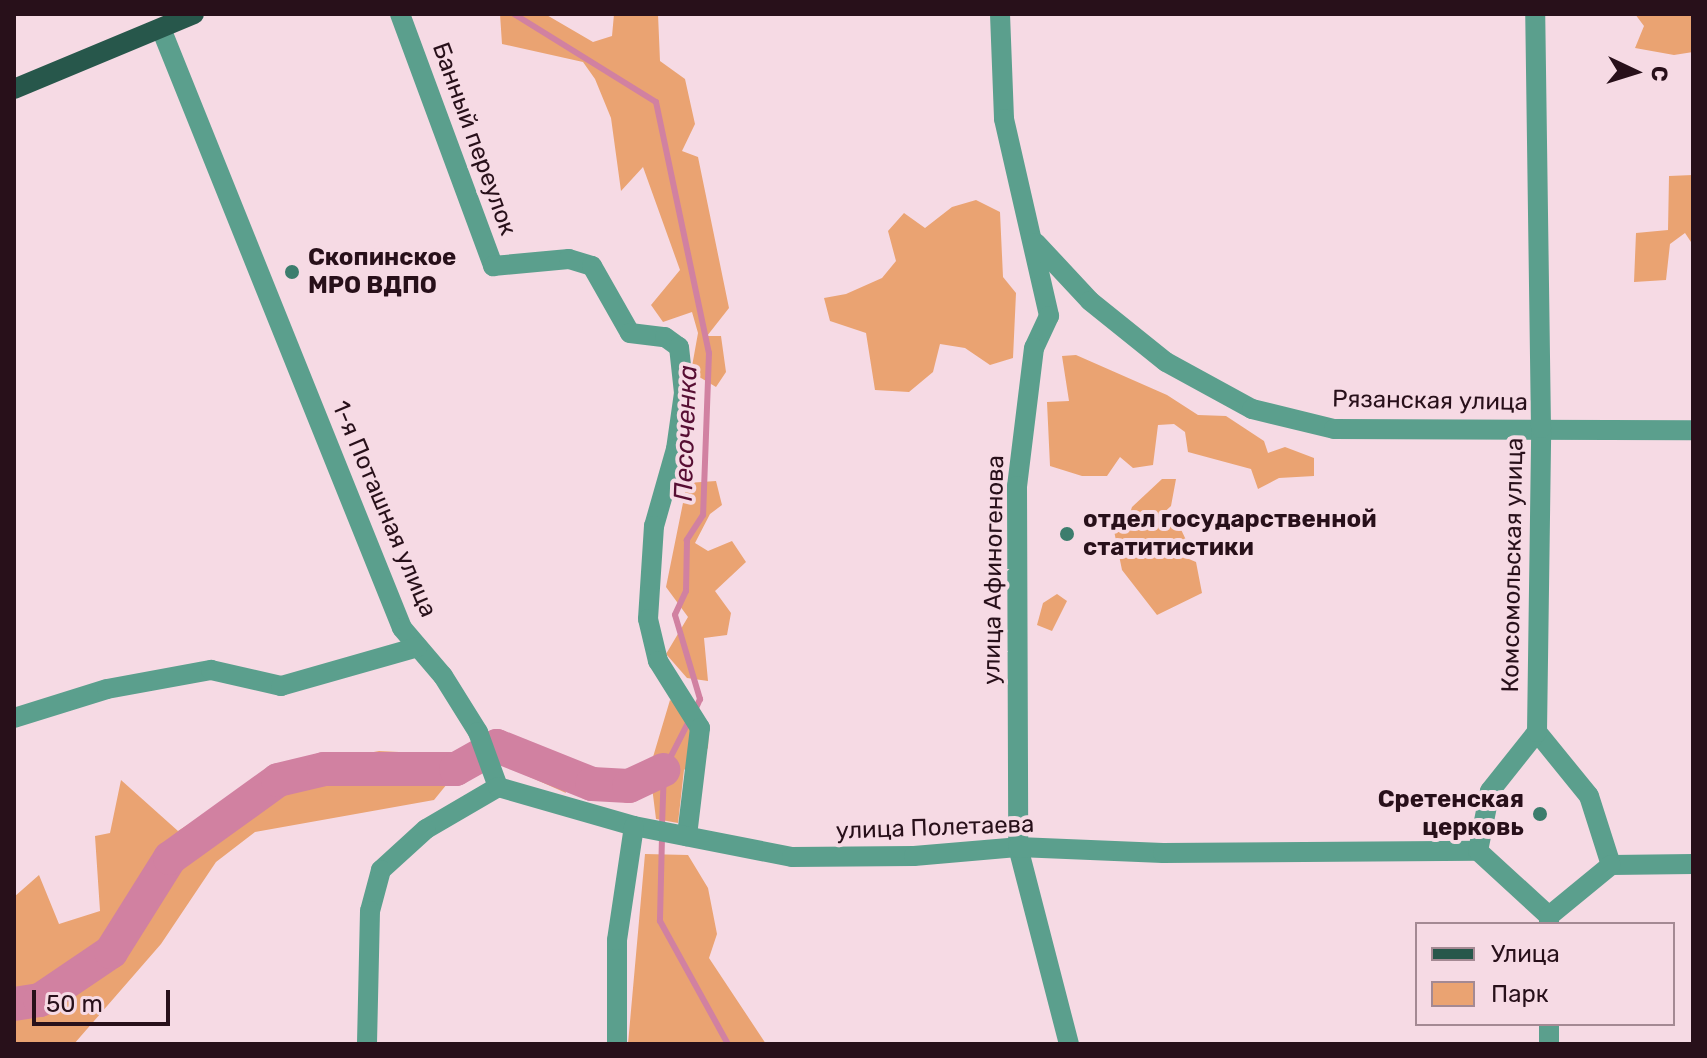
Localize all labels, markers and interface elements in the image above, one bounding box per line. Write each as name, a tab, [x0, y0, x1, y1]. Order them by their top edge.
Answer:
north arrow	[1595, 32, 1675, 112]
street label: Банный переулок	[426, 39, 522, 239]
text: С	[1645, 65, 1673, 82]
place label: Скопинское МРО ВДПО	[308, 244, 456, 300]
marker: Скопинское МРО ВДПО	[283, 263, 301, 281]
water label: Песоченка	[668, 364, 704, 502]
street label: Рязанская улица	[1332, 385, 1528, 417]
street label: 1-я Поташная улица	[325, 397, 443, 621]
street label: Комсомольская улица	[1496, 437, 1530, 693]
street label: улица Афиногенова	[978, 455, 1010, 685]
place label: отдел государственной статитистики	[1083, 506, 1376, 562]
marker: отдел государственной статитистики	[1058, 525, 1076, 543]
place label: Сретенская церковь	[1378, 786, 1524, 842]
marker: Сретенская церковь	[1531, 805, 1549, 823]
street label: улица Полетаева	[835, 810, 1035, 846]
legend	[1415, 922, 1675, 1026]
text: Улица	[1491, 940, 1560, 968]
scale bar	[36, 974, 174, 1024]
text: Парк	[1491, 980, 1549, 1008]
text: 50 m	[46, 990, 103, 1018]

